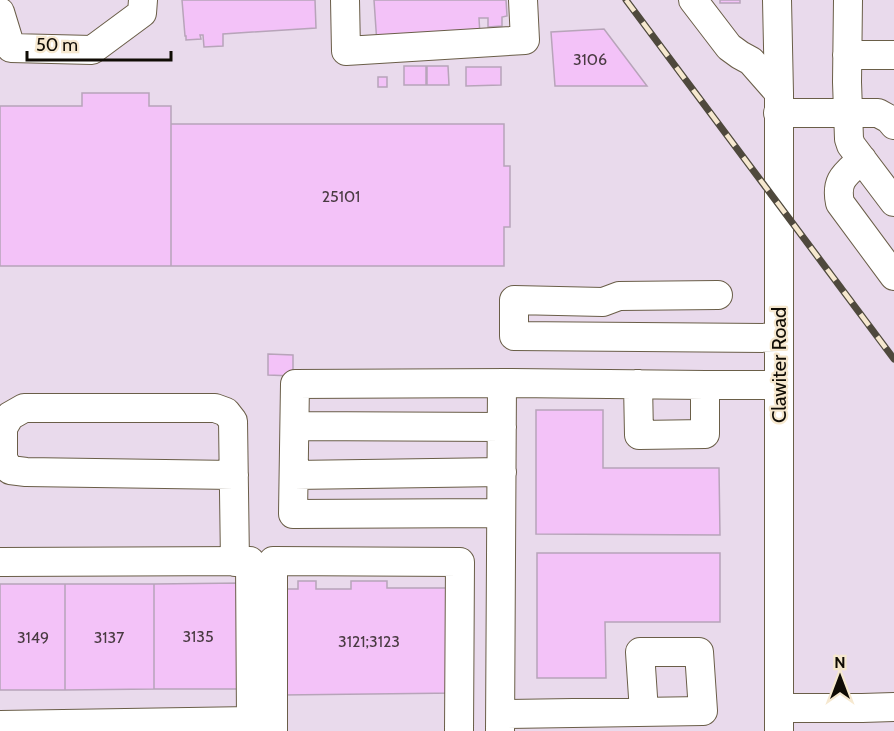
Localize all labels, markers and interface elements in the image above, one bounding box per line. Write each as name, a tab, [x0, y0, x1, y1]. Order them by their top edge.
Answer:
scale bar	[27, 24, 171, 62]
text: 50 m	[36, 34, 78, 56]
house number: 3106	[573, 50, 607, 69]
house number: 25101	[322, 187, 360, 206]
street label: Clawiter Road	[767, 307, 791, 423]
house number: 3135	[182, 627, 214, 646]
house number: 3149	[17, 628, 49, 647]
house number: 3137	[94, 628, 124, 647]
house number: 3121;3123	[338, 632, 400, 651]
north arrow	[810, 647, 870, 707]
text: N	[834, 653, 846, 672]

